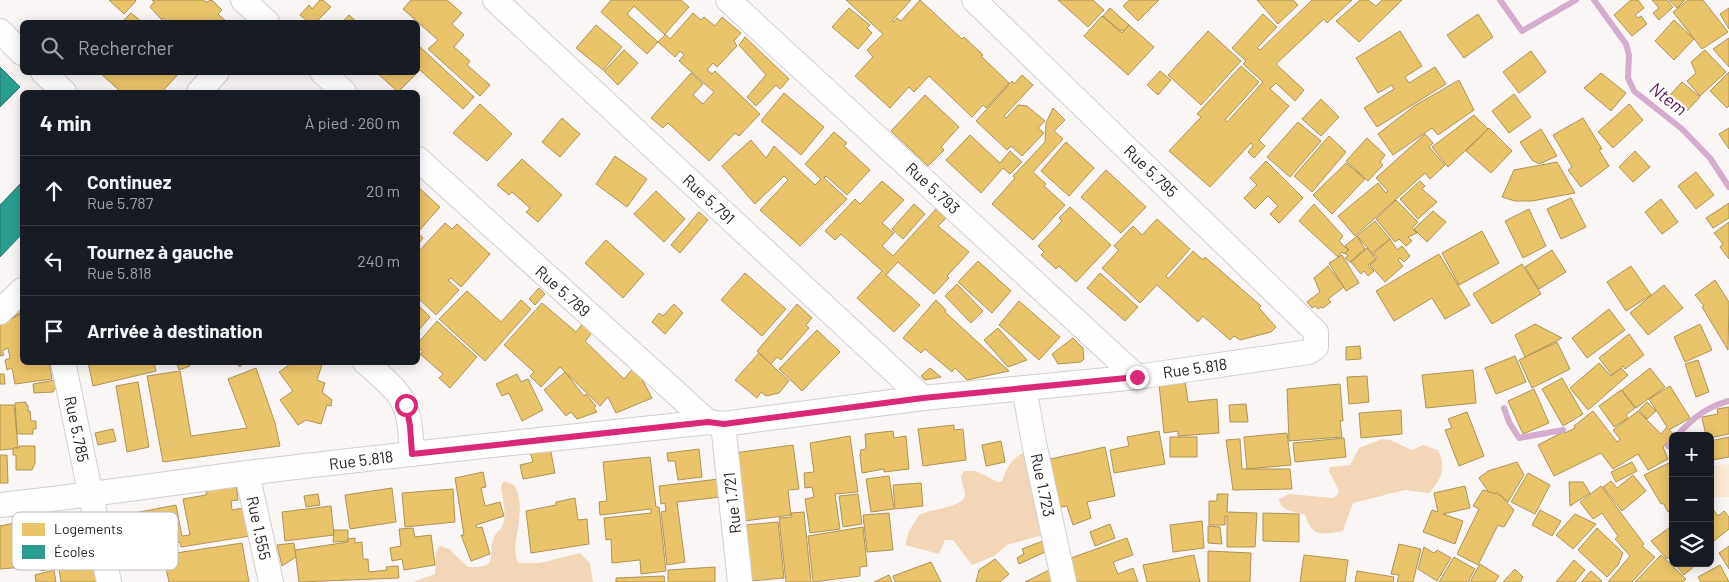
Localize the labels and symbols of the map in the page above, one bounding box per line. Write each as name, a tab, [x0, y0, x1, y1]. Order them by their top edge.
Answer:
water label: Ntem	[1645, 77, 1692, 120]
street label: Rue 5.795	[1121, 141, 1182, 201]
street label: Rue 5.793	[902, 158, 964, 217]
street label: Rue 5.791	[679, 170, 739, 227]
street label: Rue 5.789	[532, 261, 595, 320]
street label: Rue 5.818	[1162, 354, 1228, 381]
route end	[1126, 366, 1149, 389]
street label: Rue 5.785	[61, 394, 94, 464]
route start	[395, 394, 418, 417]
street label: Rue 5.818	[328, 446, 394, 473]
street label: Rue 1.723	[1027, 451, 1059, 518]
street label: Rue 1.721	[719, 471, 744, 535]
street label: Rue 1.555	[243, 494, 276, 562]
legend	[12, 512, 178, 570]
text: Logements	[54, 520, 123, 537]
text: Écoles	[54, 543, 95, 560]

